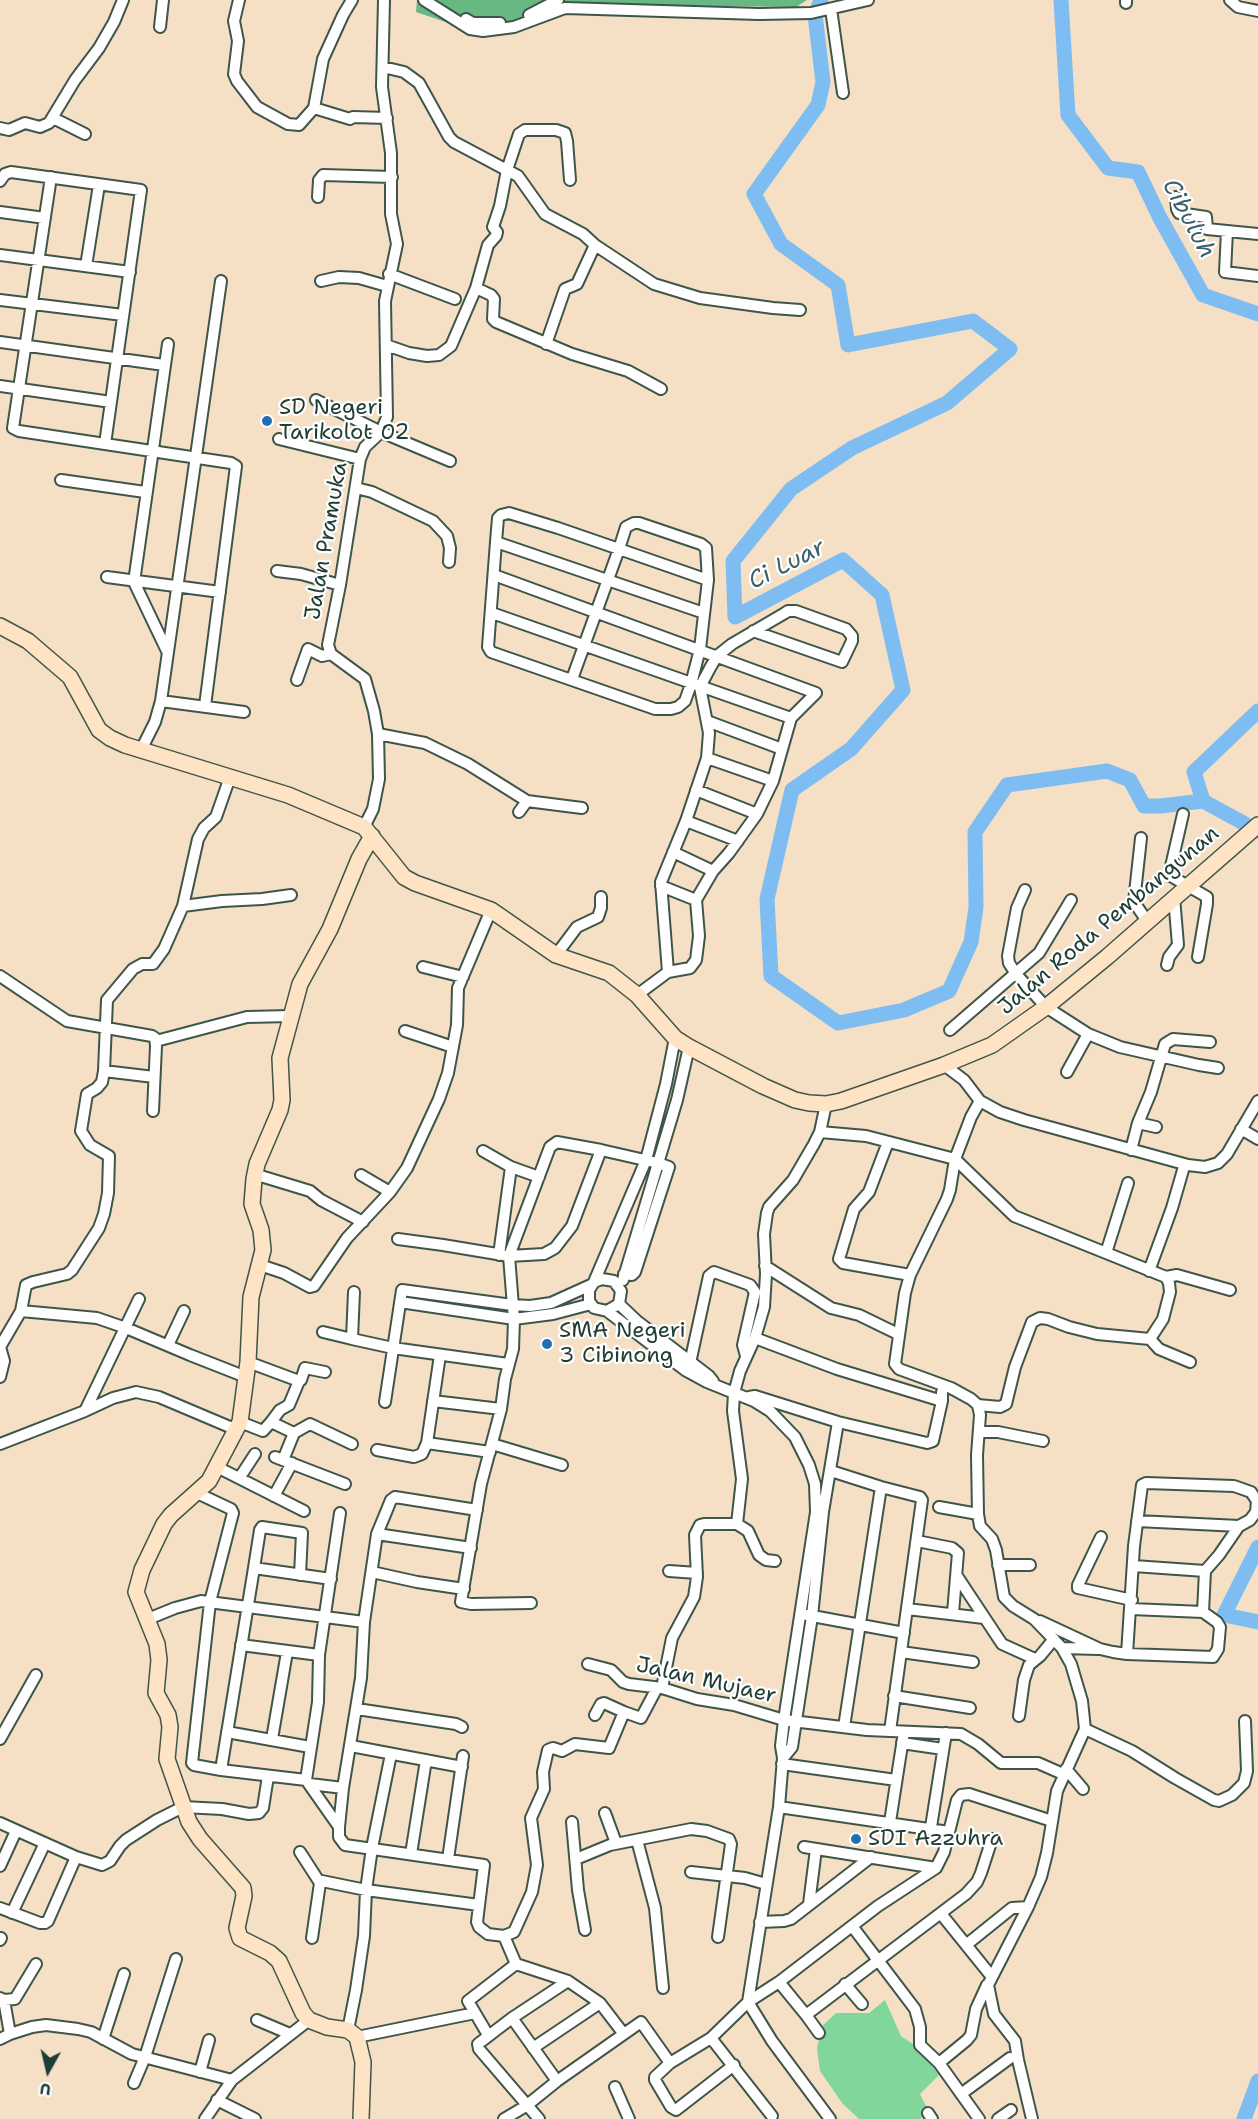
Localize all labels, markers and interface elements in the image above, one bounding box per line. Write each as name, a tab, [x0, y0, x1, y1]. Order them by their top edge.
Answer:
water label: Cibuluh	[1155, 174, 1221, 264]
place label: SD Negeri Tarikolot 02	[279, 395, 410, 446]
marker: SD Negeri Tarikolot 02	[260, 414, 274, 428]
street label: Jalan Pramuka	[300, 460, 354, 622]
water label: Ci Luar	[744, 533, 830, 597]
street label: Jalan Roda Pembangunan	[993, 821, 1225, 1021]
place label: SMA Negeri 3 Cibinong	[559, 1318, 686, 1370]
marker: SMA Negeri 3 Cibinong	[540, 1337, 554, 1351]
street label: Jalan Mujaer	[633, 1652, 779, 1710]
place label: SDI Azzuhra	[868, 1826, 1003, 1852]
marker: SDI Azzuhra	[849, 1832, 863, 1846]
north arrow	[18, 2041, 78, 2101]
text: U	[39, 2078, 52, 2100]

